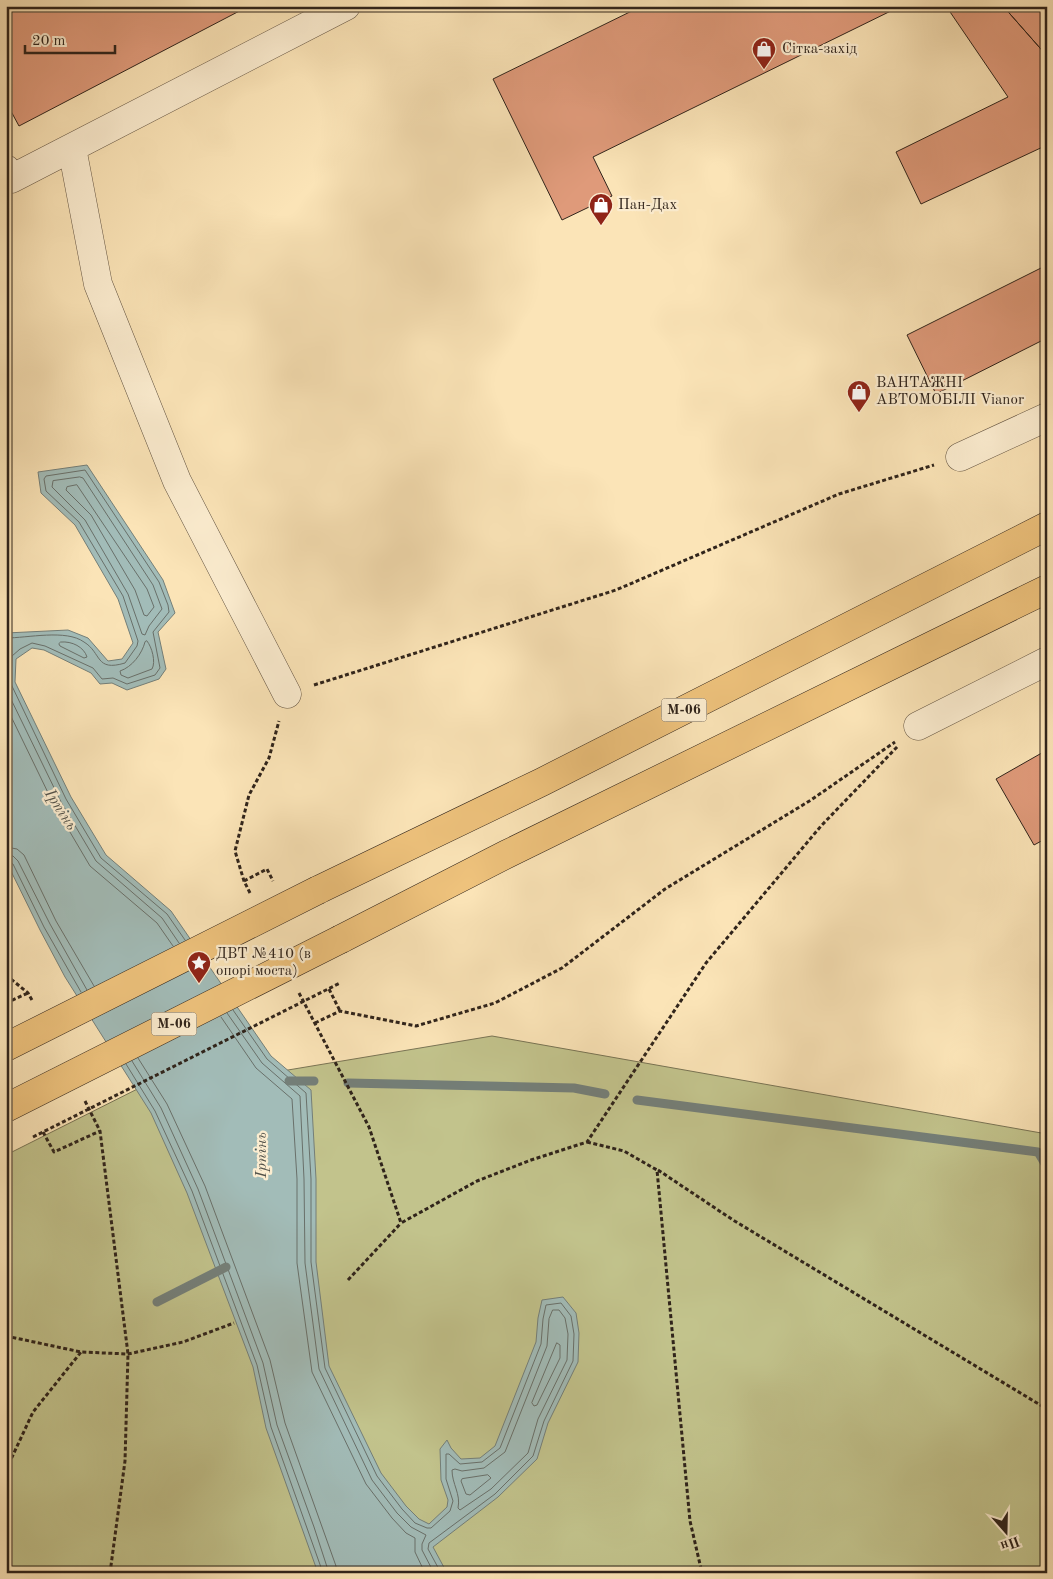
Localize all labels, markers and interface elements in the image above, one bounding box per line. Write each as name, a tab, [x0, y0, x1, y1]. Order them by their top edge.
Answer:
scale bar	[25, 22, 115, 54]
text: 20 m	[32, 34, 66, 49]
shop icon: Сітка-захід	[751, 36, 777, 70]
place label: Сітка-захід	[782, 42, 857, 57]
shop icon: Пан-Дах	[588, 192, 614, 226]
place label: Пан-Дах	[618, 198, 678, 213]
place label: ВАНТАЖНІ АВТОМОБІЛІ Vianor	[876, 376, 1024, 408]
shop icon: ВАНТАЖНІ АВТОМОБІЛІ Vianor	[846, 379, 872, 413]
road number: М-06	[662, 698, 706, 722]
water label: Ірпінь	[40, 786, 79, 834]
place label: ДВТ №410 (в опорі моста)	[216, 947, 311, 979]
place icon: ДВТ №410 (в опорі моста)	[186, 950, 212, 984]
road number: М-06	[152, 1012, 196, 1036]
water label: Ірпінь	[254, 1132, 270, 1179]
north arrow	[980, 1506, 1030, 1556]
text: Пн	[999, 1533, 1022, 1553]

